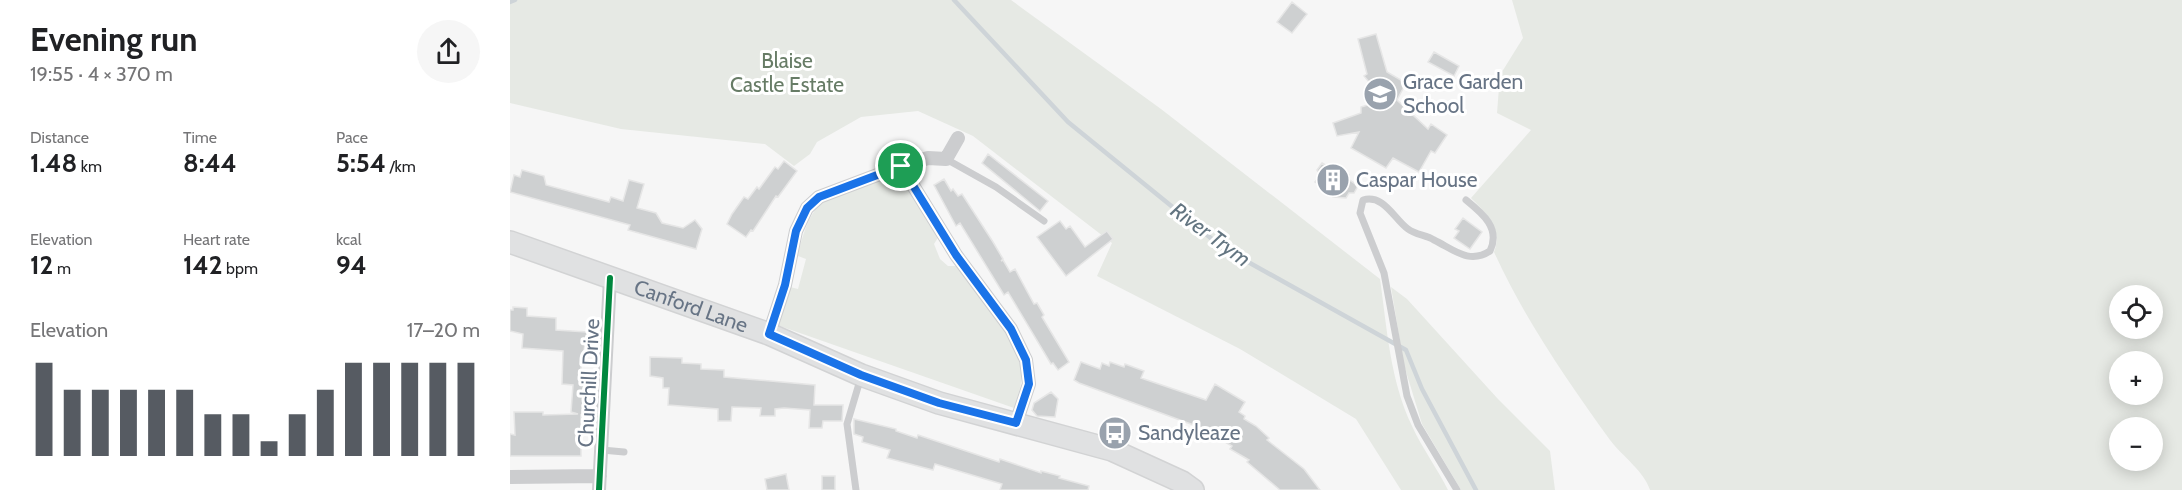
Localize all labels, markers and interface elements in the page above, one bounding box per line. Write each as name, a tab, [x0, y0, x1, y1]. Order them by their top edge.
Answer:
text: Evening run	[30, 19, 197, 59]
button: share	[417, 20, 480, 83]
park label: Blaise Castle Estate	[730, 48, 844, 97]
text: 19:55 · 4 × 370 m	[30, 62, 173, 86]
place label: Grace Garden School	[1403, 69, 1523, 118]
school or university icon: Grace Garden School	[1362, 76, 1398, 112]
text: Distance	[30, 128, 89, 147]
text: Time	[183, 128, 217, 147]
text: Pace	[336, 128, 368, 147]
pin	[875, 140, 926, 191]
text: 1.48	[30, 147, 77, 179]
text: 8:44	[183, 147, 237, 179]
text: 5:54	[336, 147, 386, 179]
icon: arrive	[884, 149, 917, 182]
text: km	[77, 157, 102, 176]
text: /km	[386, 157, 416, 176]
building icon: Caspar House	[1315, 162, 1351, 198]
place label: Caspar House	[1356, 167, 1478, 192]
water label: River Trym	[1166, 196, 1256, 272]
text: Elevation	[30, 230, 93, 249]
text: Heart rate	[183, 230, 250, 249]
text: kcal	[336, 230, 362, 249]
text: 12	[30, 249, 53, 281]
text: 142	[183, 249, 223, 281]
text: 94	[336, 249, 367, 281]
text: m	[53, 259, 71, 278]
text: bpm	[223, 259, 258, 278]
street label: Canford Lane	[631, 274, 752, 338]
map controls	[2109, 285, 2163, 471]
button: locate	[2109, 285, 2163, 339]
text: Elevation	[30, 318, 108, 342]
text: 17–20 m	[407, 318, 480, 342]
street label: Churchill Drive	[573, 318, 604, 448]
button: +	[2109, 351, 2163, 405]
bus stop icon: Sandyleaze	[1097, 415, 1133, 451]
button: −	[2109, 417, 2163, 471]
place label: Sandyleaze	[1138, 420, 1241, 445]

